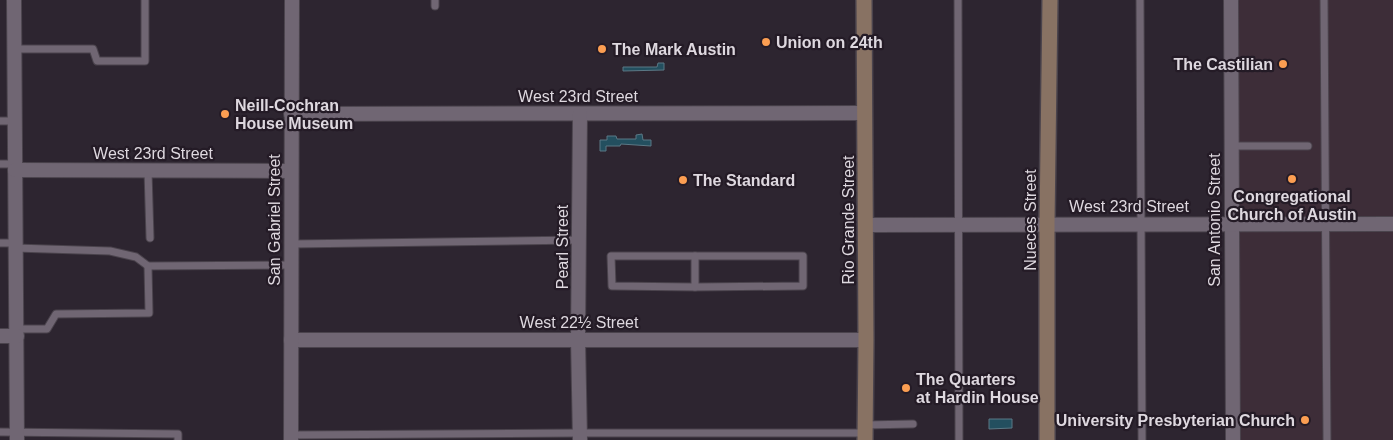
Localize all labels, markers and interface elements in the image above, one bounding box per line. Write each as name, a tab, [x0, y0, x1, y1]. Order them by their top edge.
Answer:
place label: Union on 24th	[776, 34, 883, 51]
marker: Union on 24th	[760, 36, 772, 48]
place label: The Mark Austin	[612, 41, 736, 58]
marker: The Mark Austin	[596, 43, 608, 55]
place label: The Castilian	[1173, 56, 1273, 73]
marker: The Castilian	[1277, 58, 1289, 70]
street label: West 23rd Street	[518, 88, 638, 105]
place label: Neill-Cochran House Museum	[235, 97, 353, 132]
marker: Neill-Cochran House Museum	[219, 108, 231, 120]
street label: West 23rd Street	[93, 145, 213, 162]
street label: San Antonio Street	[1206, 153, 1223, 287]
street label: San Gabriel Street	[266, 154, 283, 286]
street label: Rio Grande Street	[840, 155, 857, 284]
street label: Nueces Street	[1022, 169, 1039, 271]
place label: The Standard	[693, 172, 795, 189]
marker: Congregational Church of Austin	[1286, 173, 1298, 185]
marker: The Standard	[677, 174, 689, 186]
place label: Congregational Church of Austin	[1227, 188, 1357, 223]
street label: West 23rd Street	[1069, 198, 1189, 215]
street label: Pearl Street	[554, 204, 571, 289]
street label: West 22½ Street	[520, 314, 639, 331]
place label: The Quarters at Hardin House	[916, 371, 1039, 406]
marker: The Quarters at Hardin House	[900, 382, 912, 394]
place label: University Presbyterian Church	[1056, 412, 1295, 429]
marker: University Presbyterian Church	[1299, 414, 1311, 426]

